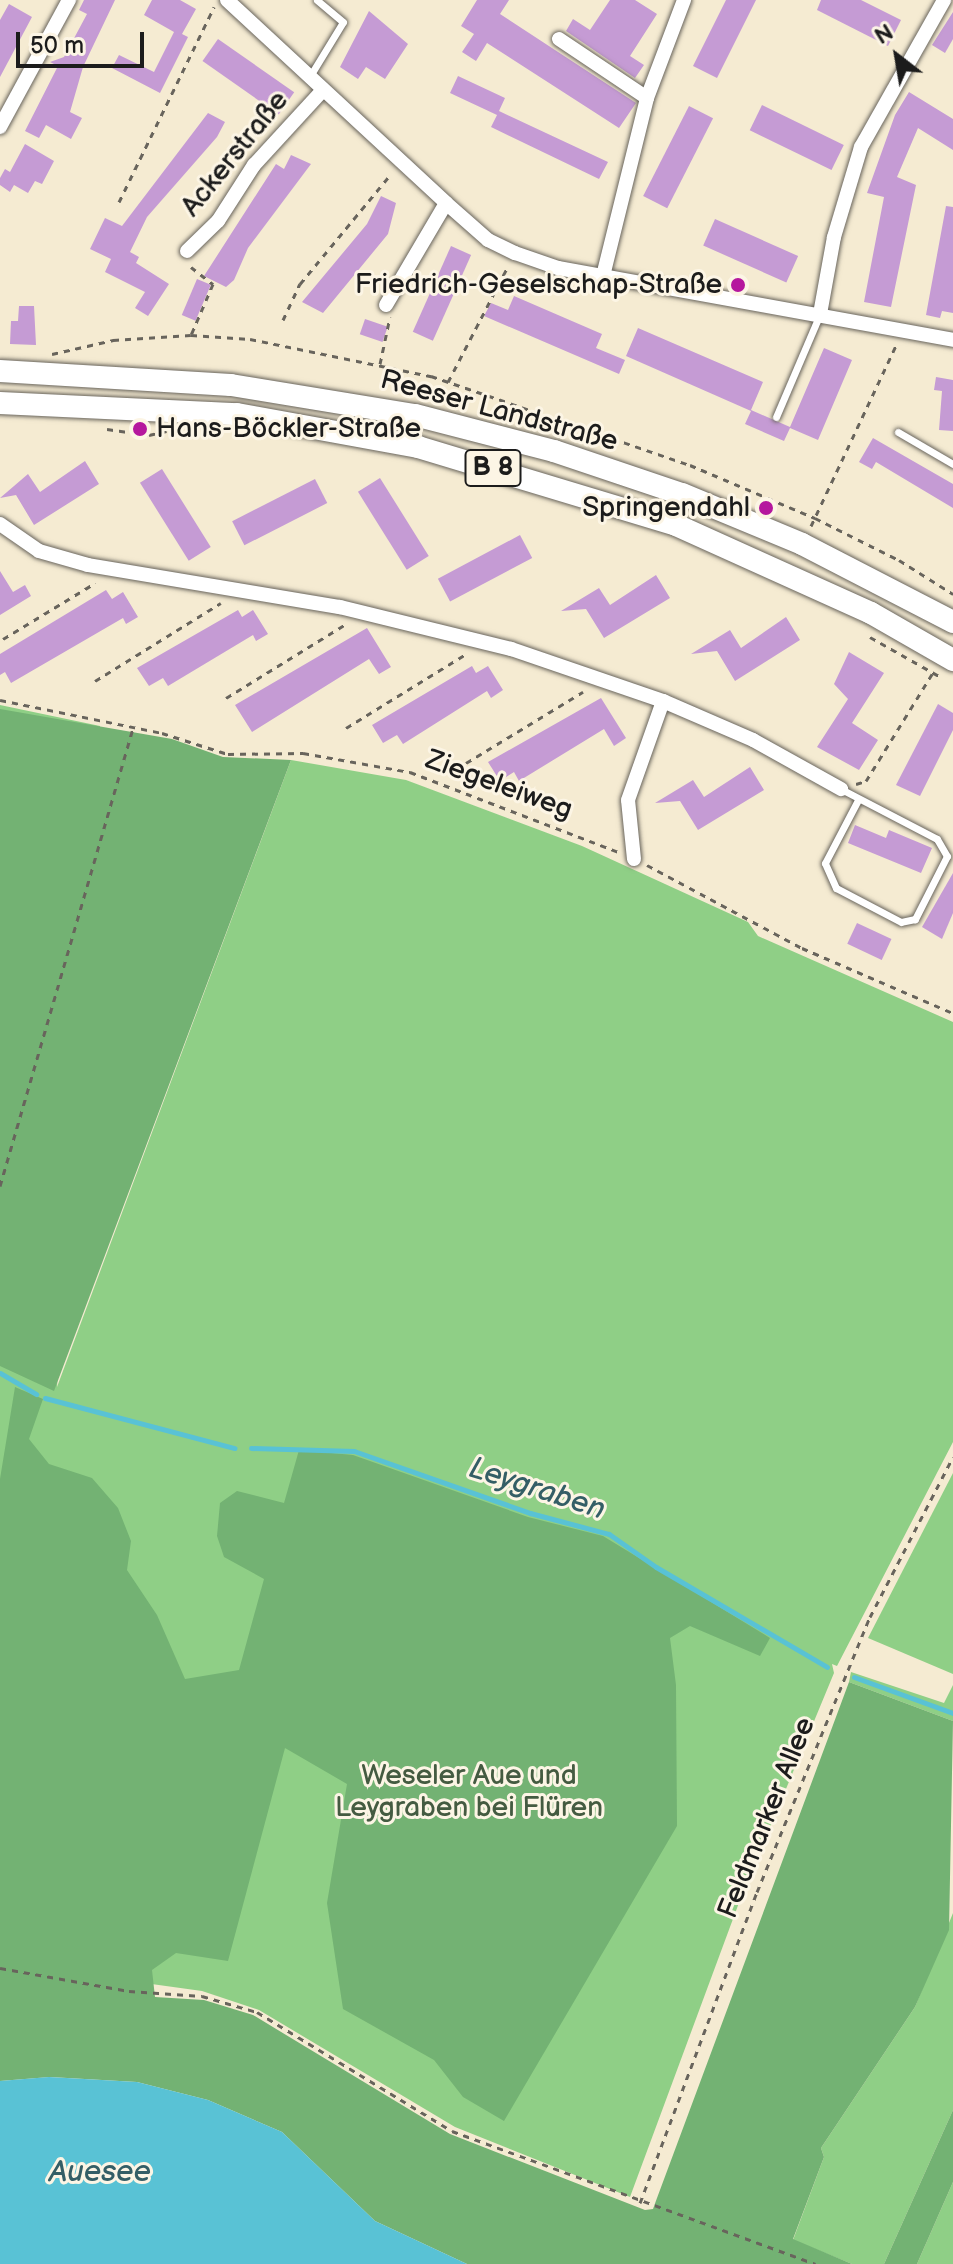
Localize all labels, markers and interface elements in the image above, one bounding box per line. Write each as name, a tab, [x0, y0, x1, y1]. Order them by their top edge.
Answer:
scale bar	[20, 16, 148, 66]
north arrow	[857, 16, 937, 96]
text: N	[870, 19, 898, 51]
text: 50 m	[30, 31, 84, 60]
street label: Ackerstraße	[174, 85, 296, 223]
place label: Friedrich-Geselschap-Straße	[355, 268, 722, 302]
marker: Friedrich-Geselschap-Straße	[729, 276, 747, 294]
street label: Reeser Landstraße	[377, 363, 621, 459]
place label: Hans-Böckler-Straße	[156, 412, 421, 446]
marker: Hans-Böckler-Straße	[131, 420, 149, 438]
road number: B 8	[463, 446, 523, 490]
place label: Springendahl	[582, 491, 750, 525]
marker: Springendahl	[757, 499, 775, 517]
street label: Ziegeleiweg	[421, 743, 577, 827]
water label: Leygraben	[464, 1450, 610, 1528]
street label: Feldmarker Allee	[711, 1713, 823, 1923]
park label: Weseler Aue und Leygraben bei Flüren	[335, 1759, 603, 1825]
water label: Auesee	[49, 2154, 151, 2190]

